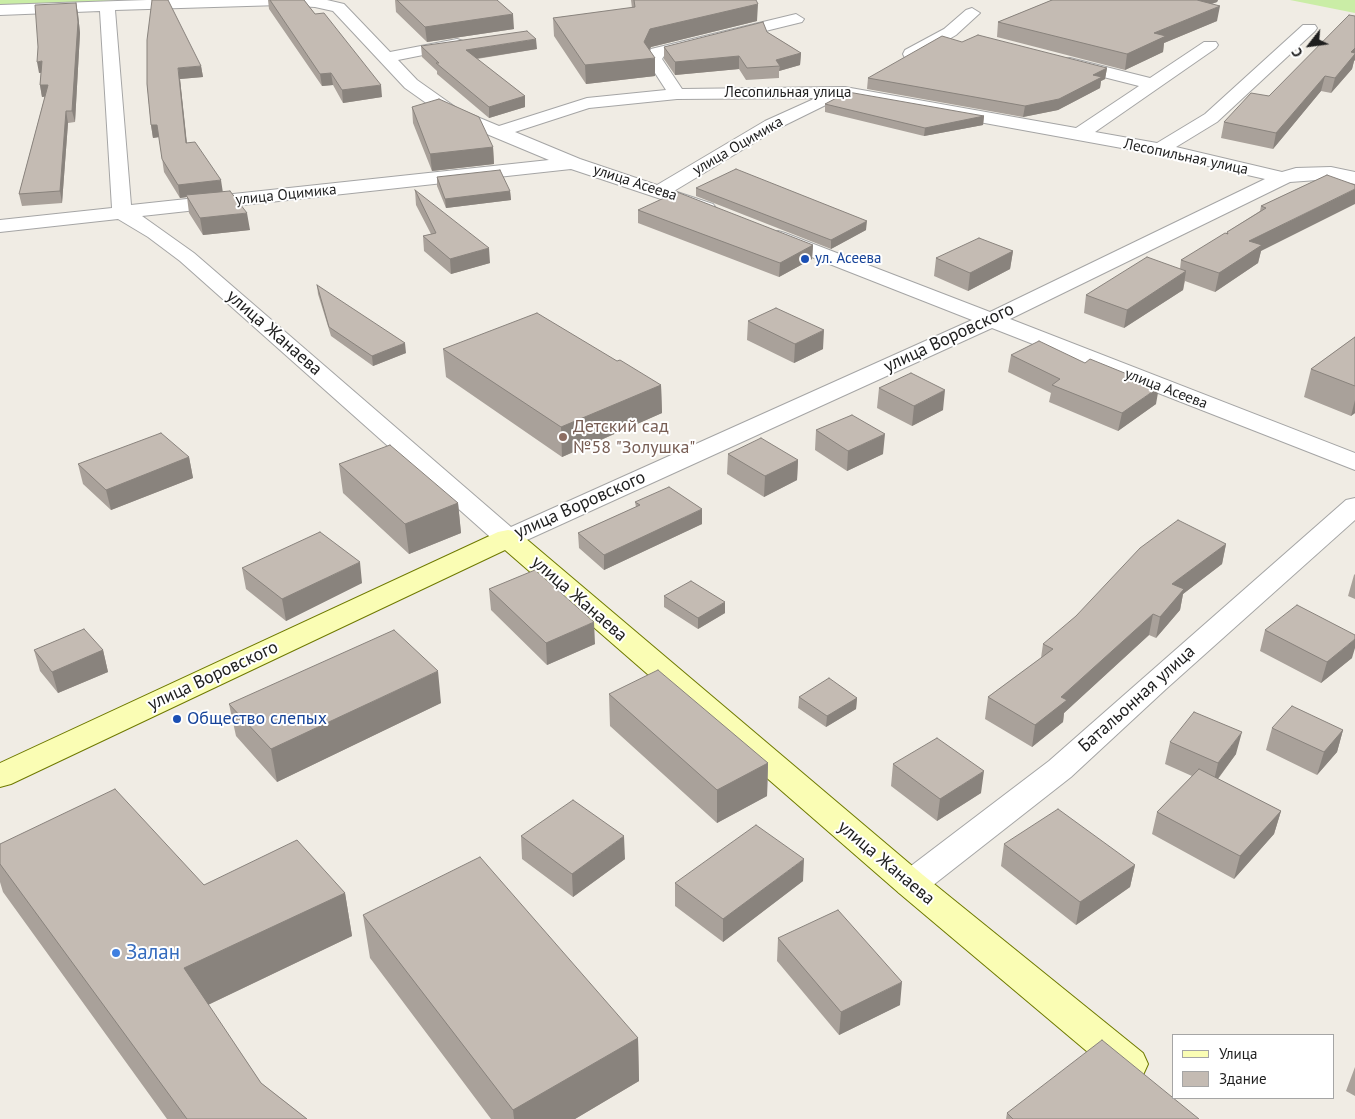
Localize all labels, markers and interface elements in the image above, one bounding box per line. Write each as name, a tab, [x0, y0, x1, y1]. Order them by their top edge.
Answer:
north arrow	[1285, 20, 1335, 70]
text: С	[1287, 45, 1307, 60]
street label: Лесопильная улица	[725, 84, 851, 102]
street label: улица Оцимика	[690, 113, 786, 179]
street label: Лесопильная улица	[1122, 135, 1250, 179]
street label: улица Асеева	[591, 161, 679, 205]
street label: улица Оцимика	[235, 181, 337, 209]
place label: ул. Асеева	[815, 250, 882, 268]
marker: ул. Асеева	[799, 253, 811, 265]
street label: улица Жанаева	[222, 286, 326, 380]
street label: улица Воровского	[880, 298, 1018, 378]
street label: улица Асеева	[1122, 365, 1210, 413]
place label: Детский сад №58 "Золушка"	[573, 416, 695, 458]
marker: Детский сад №58 "Золушка"	[557, 431, 569, 443]
street label: улица Воровского	[511, 466, 649, 544]
street label: улица Жанаева	[527, 552, 631, 646]
street label: улица Воровского	[144, 636, 282, 716]
street label: Батальонная улица	[1074, 641, 1200, 757]
place label: Общество слепых	[187, 708, 327, 730]
marker: Общество слепых	[171, 713, 183, 725]
street label: улица Жанаева	[833, 816, 939, 910]
place label: Залан	[126, 940, 180, 966]
marker: Залан	[110, 947, 122, 959]
legend	[1172, 1034, 1335, 1099]
text: Улица	[1219, 1044, 1257, 1063]
text: Здание	[1219, 1069, 1267, 1088]

